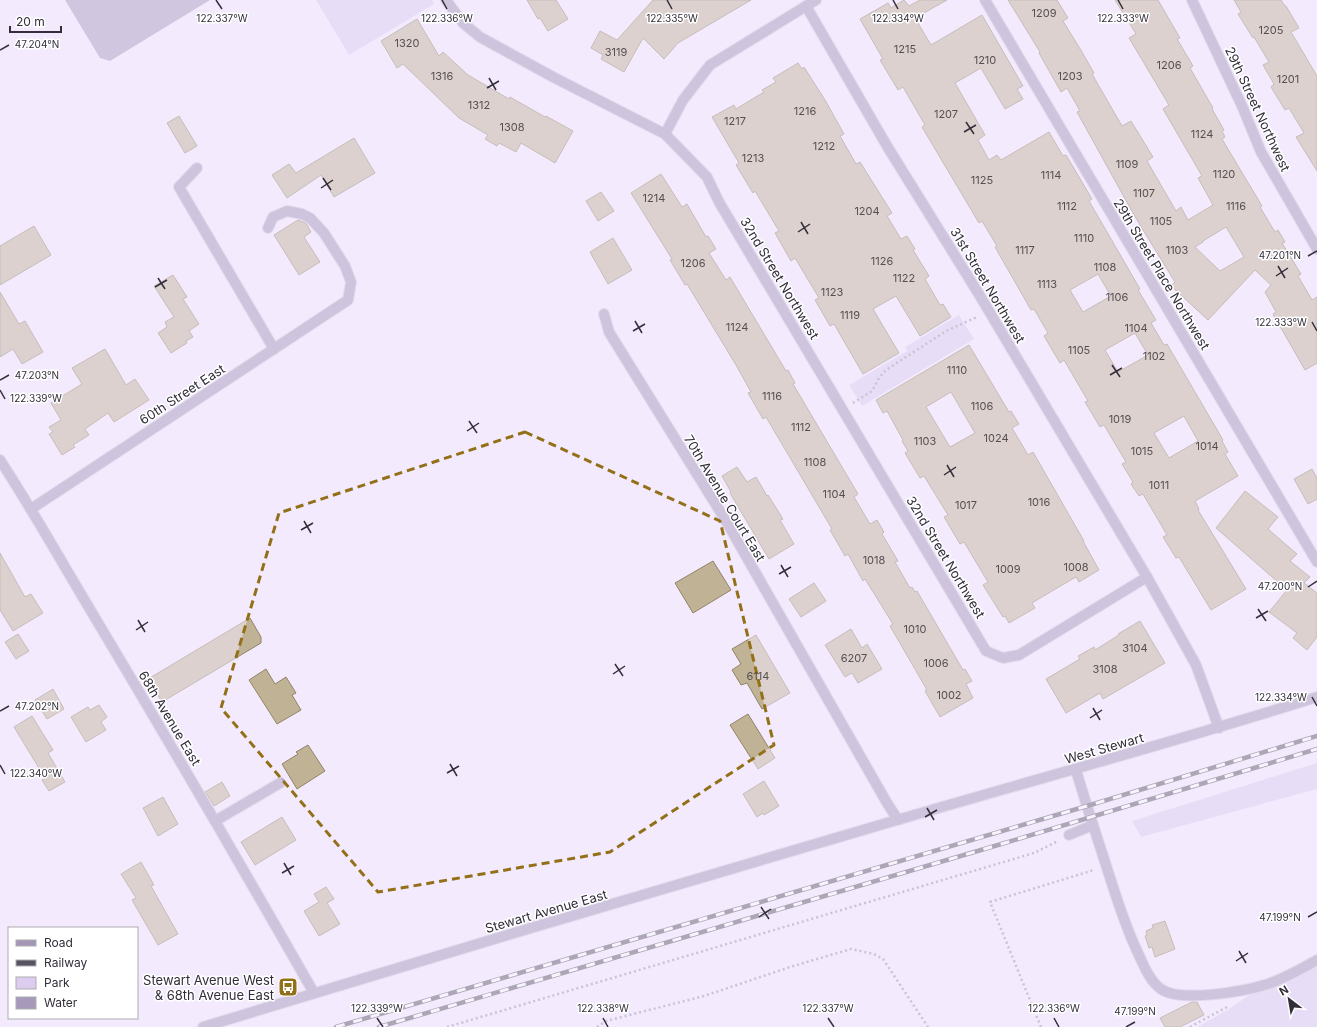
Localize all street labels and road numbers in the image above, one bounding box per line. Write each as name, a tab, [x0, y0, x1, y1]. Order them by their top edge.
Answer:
street label: 29th Street Northwest	[1222, 44, 1294, 174]
street label: 29th Street Place Northwest	[1111, 196, 1213, 352]
street label: 32nd Street Northwest	[737, 214, 823, 342]
street label: 31st Street Northwest	[947, 224, 1029, 346]
street label: 60th Street East	[136, 360, 228, 428]
street label: 70th Avenue Court East	[681, 432, 769, 564]
street label: 32nd Street Northwest	[903, 493, 989, 621]
street label: 68th Avenue East	[136, 668, 204, 768]
street label: West Stewart	[1063, 729, 1145, 767]
street label: Stewart Avenue East	[483, 886, 609, 936]

